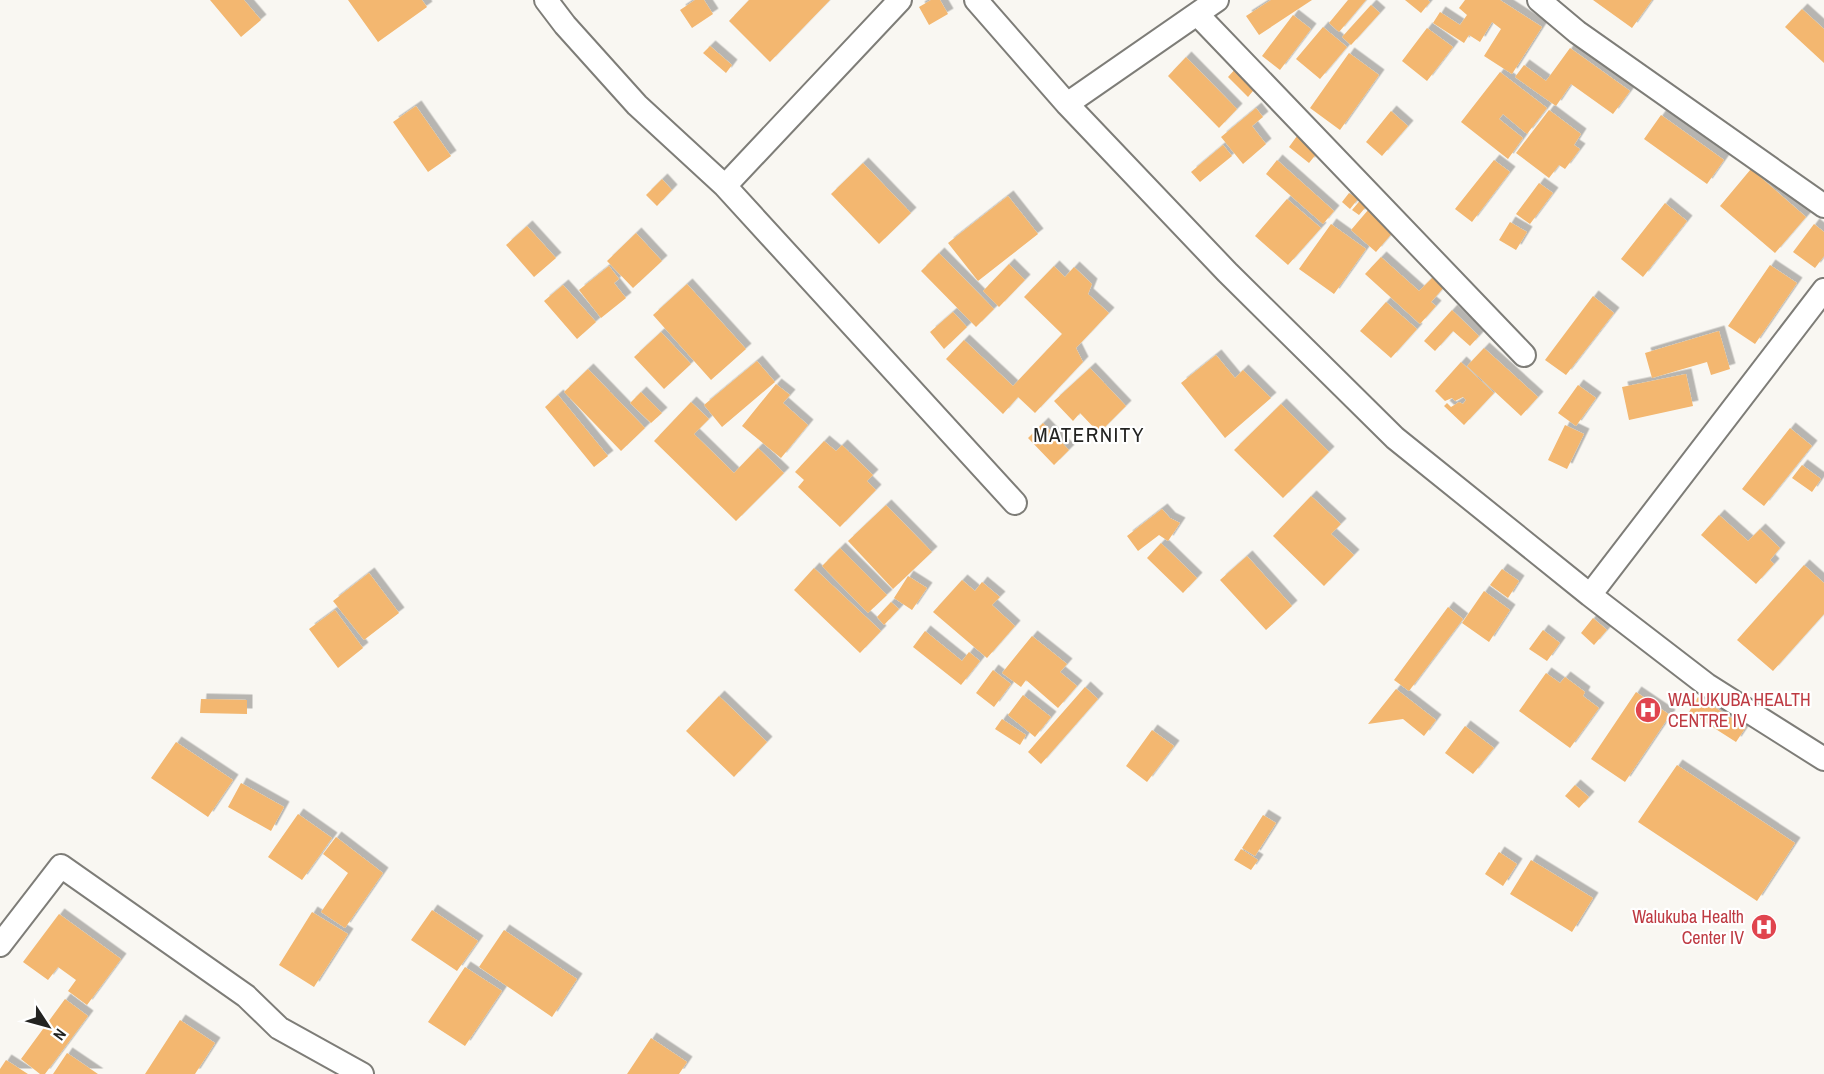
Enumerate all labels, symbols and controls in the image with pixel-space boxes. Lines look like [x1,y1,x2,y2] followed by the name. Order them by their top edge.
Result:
[1033,420,1145,449] district label: MATERNITY
[1668,687,1811,733] place label: WALUKUBA HEALTH CENTRE IV
[1633,695,1663,725] hospital icon: WALUKUBA HEALTH CENTRE IV
[1632,904,1744,950] place label: Walukuba Health Center IV
[1749,912,1779,942] hospital icon: Walukuba Health Center IV
[18,996,78,1056] north arrow
[48,1025,72,1045] text: N

